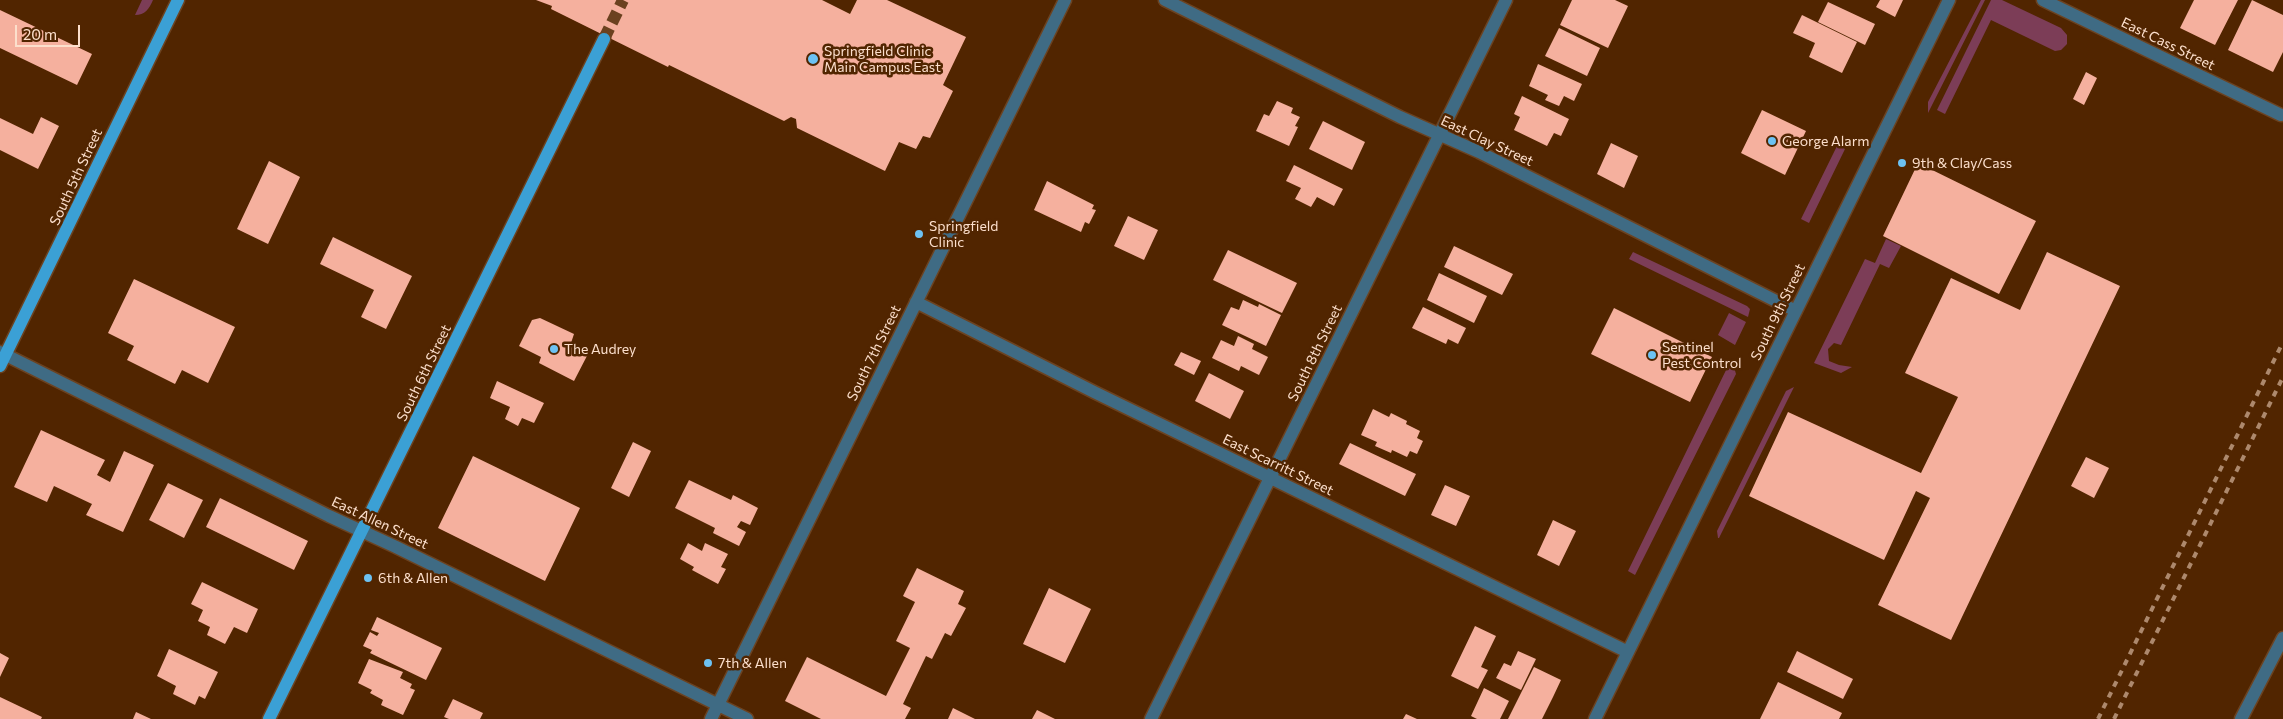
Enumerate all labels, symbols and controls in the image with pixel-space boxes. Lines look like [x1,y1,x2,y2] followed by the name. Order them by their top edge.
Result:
[2118,14,2218,74] street label: East Cass Street
[18,15,82,47] scale bar
[23,25,57,43] text: 20 m
[824,43,941,75] place label: Springfield Clinic Main Campus East
[806,52,820,66] marker: Springfield Clinic Main Campus East
[1438,112,1536,170] street label: East Clay Street
[46,126,106,228] street label: South 5th Street
[1782,133,1869,149] place label: George Alarm
[1766,135,1778,147] marker: George Alarm
[1912,155,2012,171] place label: 9th & Clay/Cass
[1896,157,1908,169] marker: 9th & Clay/Cass
[929,218,998,250] place label: Springfield Clinic
[913,228,925,240] marker: Springfield Clinic
[1747,261,1809,363] street label: South 9th Street
[844,302,904,404] street label: South 7th Street
[1284,302,1346,404] street label: South 8th Street
[393,322,455,424] street label: South 6th Street
[1662,339,1742,372] place label: Sentinel Pest Control
[564,341,636,357] place label: The Audrey
[548,343,560,355] marker: The Audrey
[1646,349,1658,361] marker: Sentinel Pest Control
[1220,431,1336,499] street label: East Scarritt Street
[329,493,431,553] street label: East Allen Street
[378,570,448,586] place label: 6th & Allen
[362,572,374,584] marker: 6th & Allen
[718,655,787,671] place label: 7th & Allen
[702,657,714,669] marker: 7th & Allen

